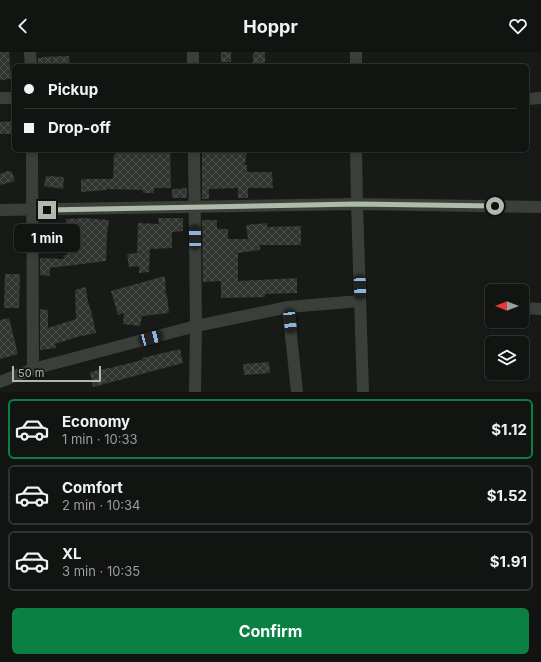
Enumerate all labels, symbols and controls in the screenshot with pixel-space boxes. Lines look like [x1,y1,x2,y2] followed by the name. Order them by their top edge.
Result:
[12,15,34,37] icon: back
[507,15,529,37] icon: heart
[243,16,298,37] text: Hoppr
[48,80,98,99] text: Pickup
[48,118,111,137] text: Drop-off
[486,197,504,215] route start
[38,201,56,219] route end
[14,224,80,252] callout: 1 min
[189,225,201,249] car
[31,230,63,246] text: 1 min
[354,275,366,299] car
[485,284,529,328] north arrow
[485,284,529,380] map controls
[283,308,297,334] car
[138,329,164,347] car
[485,336,529,380] button: layers
[12,364,101,383] scale bar
[18,366,44,380] text: 50 m
[14,411,50,447] icon: car
[62,412,130,431] text: Economy
[491,420,527,439] text: $1.12
[62,431,138,447] text: 1 min · 10:33
[14,477,50,513] icon: car
[62,478,123,497] text: Comfort
[487,486,527,505] text: $1.52
[62,497,141,513] text: 2 min · 10:34
[14,543,50,579] icon: car
[62,544,82,563] text: XL
[490,552,527,571] text: $1.91
[62,563,140,579] text: 3 min · 10:35
[12,608,529,654] button: Confirm

